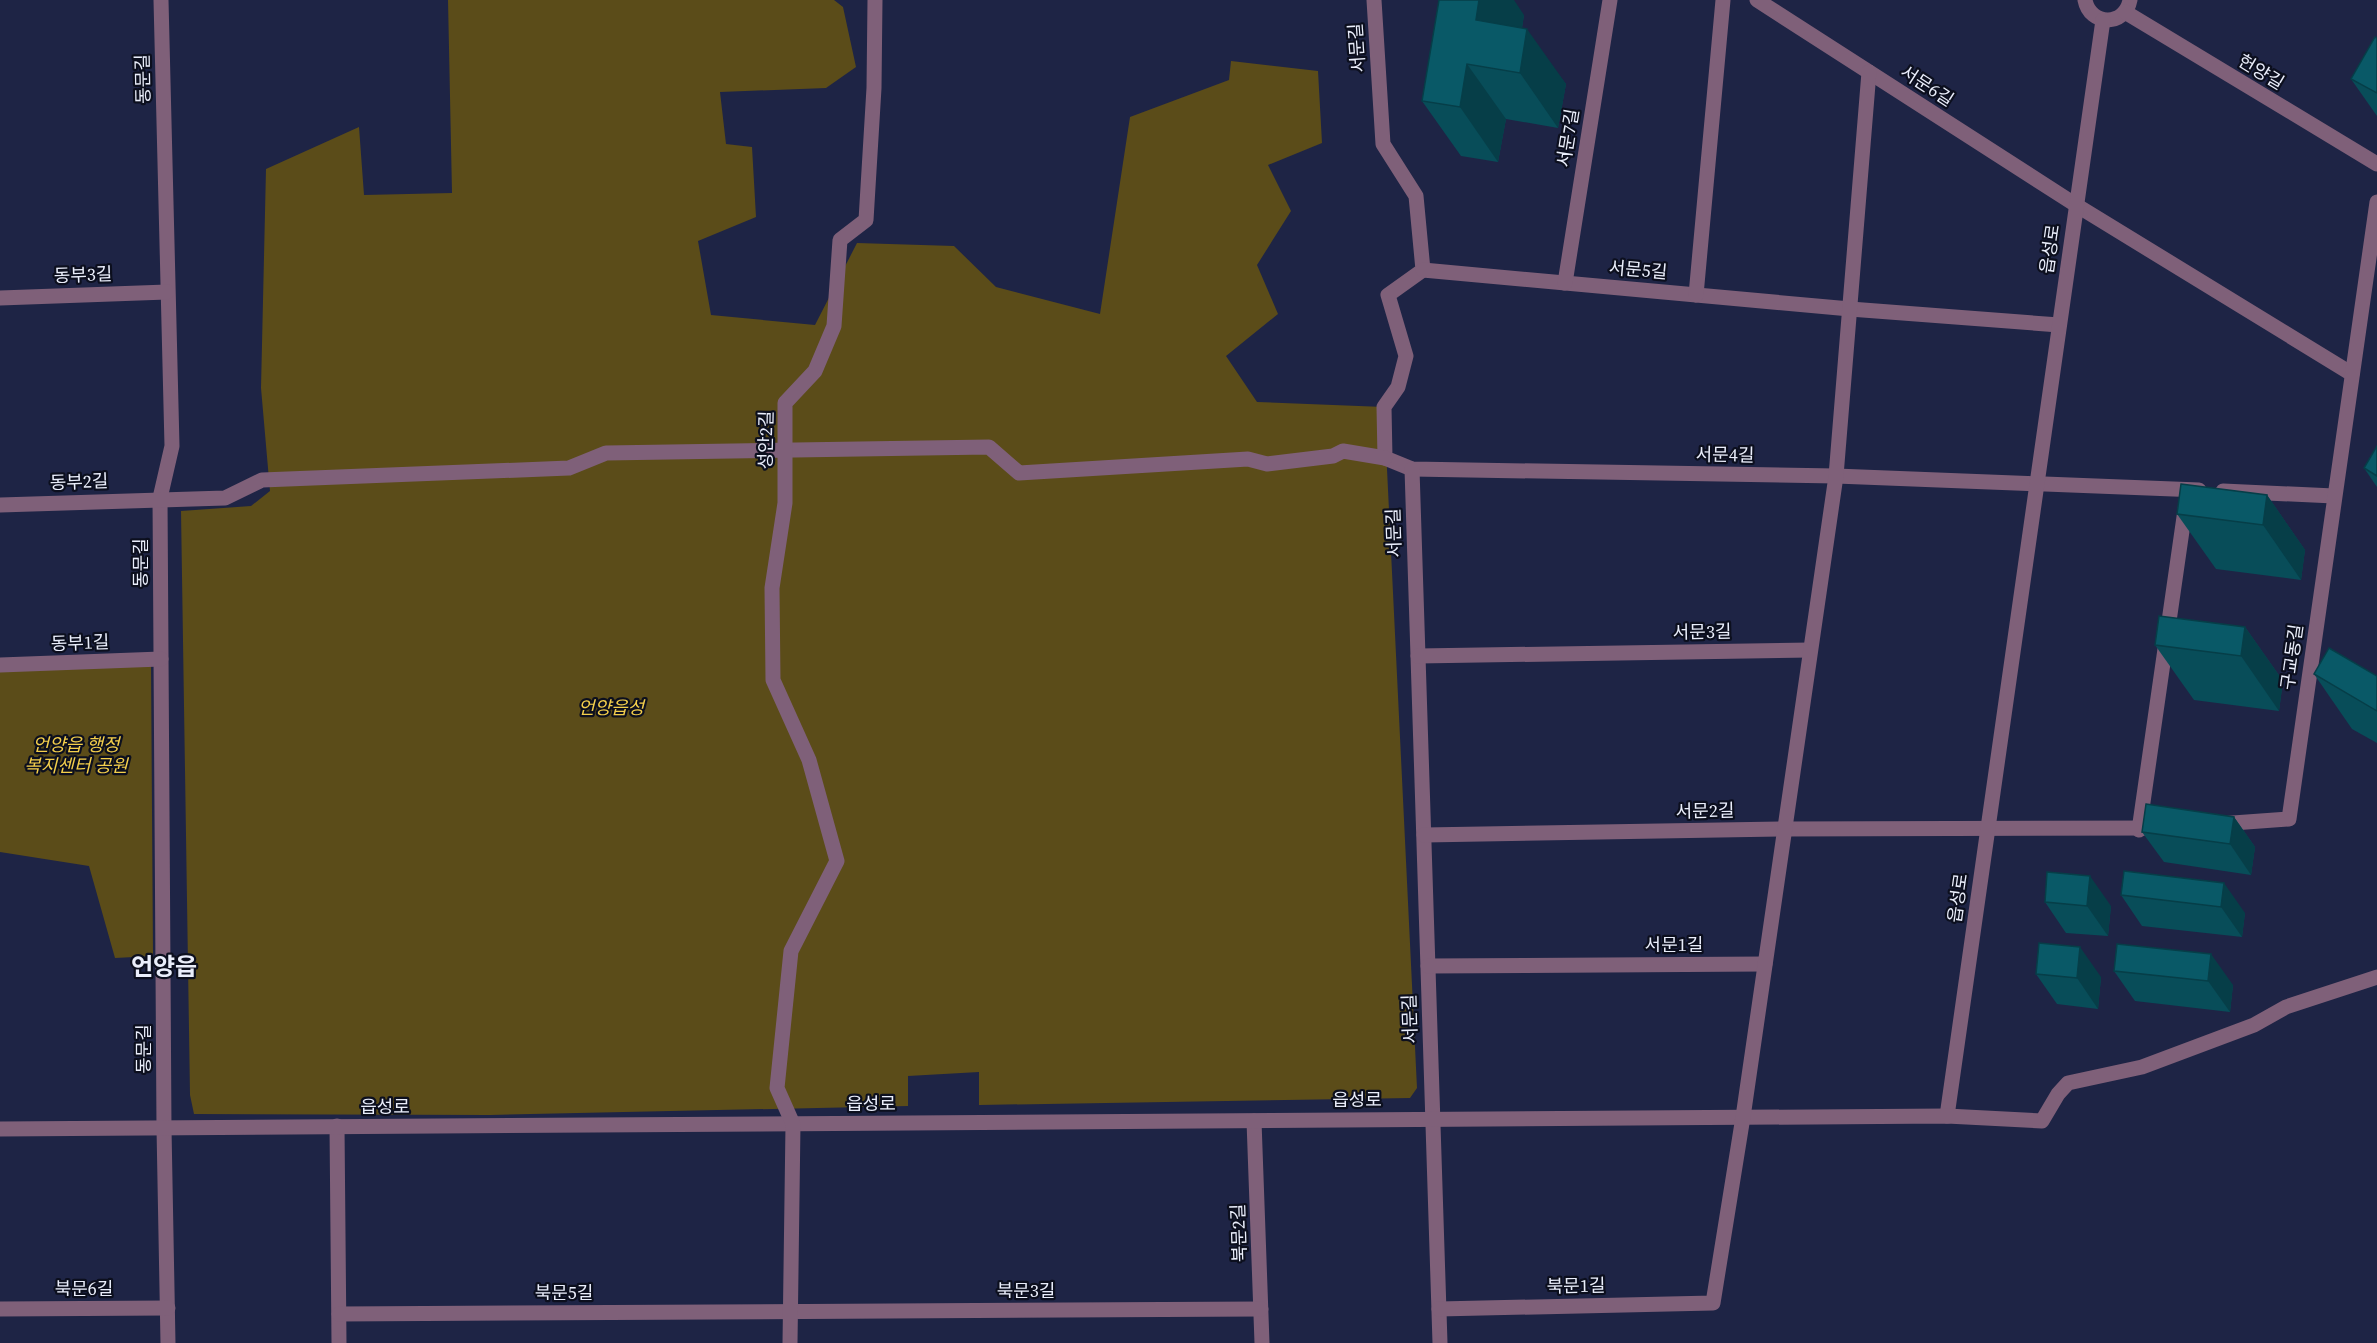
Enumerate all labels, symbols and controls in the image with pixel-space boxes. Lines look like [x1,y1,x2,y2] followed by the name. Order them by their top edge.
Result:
[1342,22,1371,74] street label: 서문길
[2234,48,2289,95] street label: 헌양길
[130,54,155,104] street label: 동문길
[1896,59,1959,112] street label: 서문6길
[1551,107,1584,169] street label: 서문7길
[2034,223,2065,275] street label: 읍성로
[1608,254,1668,285] street label: 서문5길
[53,261,113,288] street label: 동부3길
[752,410,779,470] street label: 성안2길
[1695,441,1755,468] street label: 서문4길
[49,468,109,495] street label: 동부2길
[1380,508,1407,558] street label: 서문길
[128,538,153,588] street label: 동문길
[1672,618,1732,645] street label: 서문3길
[2275,622,2308,691] street label: 구교동길
[50,629,110,656] street label: 동부1길
[578,695,647,720] park label: 언양읍성
[24,732,129,778] park label: 언양읍 행정 복지센터 공원
[1675,797,1735,824] street label: 서문2길
[1942,872,1973,924] street label: 읍성로
[1645,932,1703,957] street label: 서문1길
[131,950,197,983] district label: 언양읍
[1396,994,1423,1044] street label: 서문길
[131,1024,156,1074] street label: 동문길
[1332,1087,1382,1112] street label: 읍성로
[846,1091,896,1116] street label: 읍성로
[360,1094,410,1119] street label: 읍성로
[1225,1203,1252,1263] street label: 북문2길
[1546,1272,1606,1299] street label: 북문1길
[55,1276,113,1301] street label: 북문6길
[997,1278,1055,1303] street label: 북문3길
[535,1280,593,1305] street label: 북문5길

